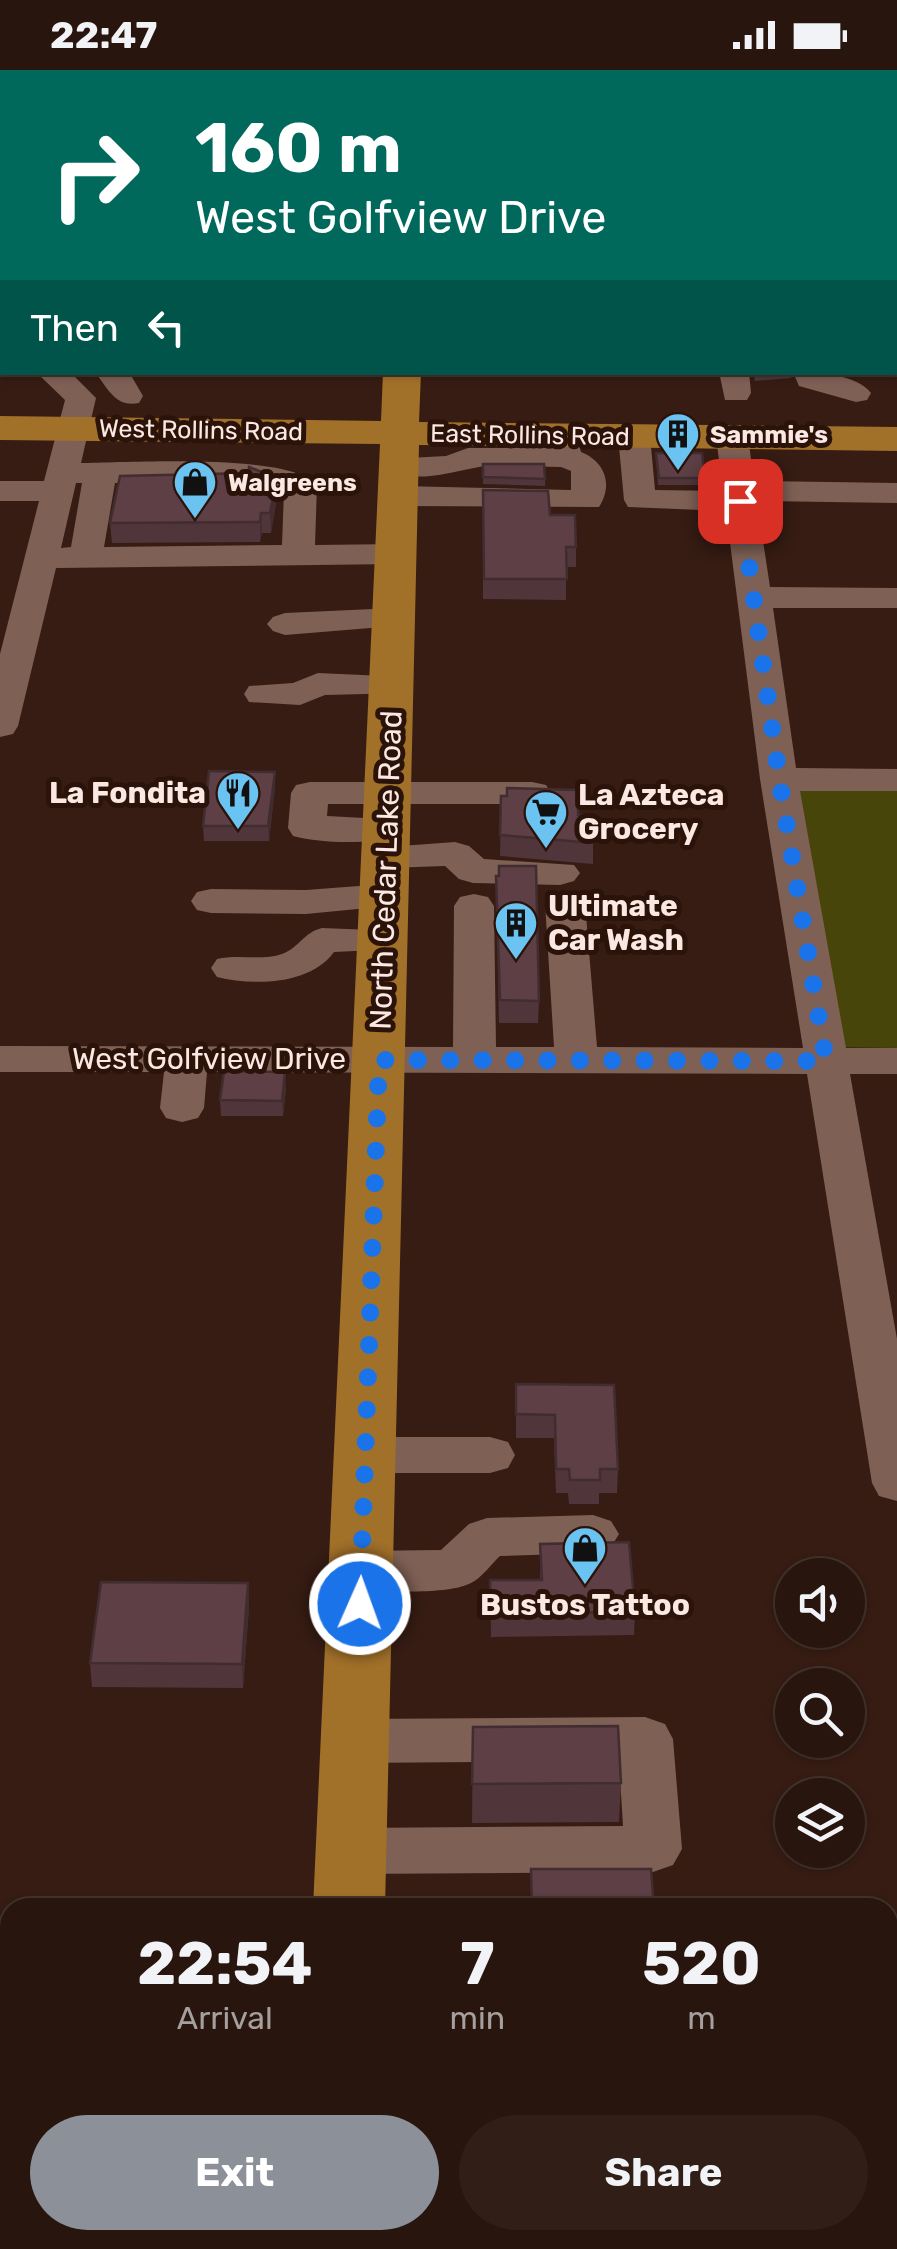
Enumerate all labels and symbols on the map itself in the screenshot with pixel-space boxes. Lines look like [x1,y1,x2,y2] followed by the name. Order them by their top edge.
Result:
[655,411,701,472] building icon: Sammie's
[99,414,303,446] street label: West Rollins Road
[430,419,630,451] street label: East Rollins Road
[710,420,828,449] place label: Sammie's
[172,459,218,520] shop icon: Walgreens
[698,459,783,544] pin
[228,468,357,497] place label: Walgreens
[362,710,410,1030] street label: North Cedar Lake Road
[215,770,261,831] restaurant icon: La Fondita
[49,775,206,811] place label: La Fondita
[578,777,725,847] place label: La Azteca Grocery
[523,789,569,850] supermarket icon: La Azteca Grocery
[548,888,684,958] place label: Ultimate Car Wash
[493,900,539,961] building icon: Ultimate Car Wash
[72,1041,346,1077] street label: West Golfview Drive
[562,1525,608,1586] shop icon: Bustos Tattoo
[308,1552,412,1656] position arrow
[480,1587,690,1623] place label: Bustos Tattoo

